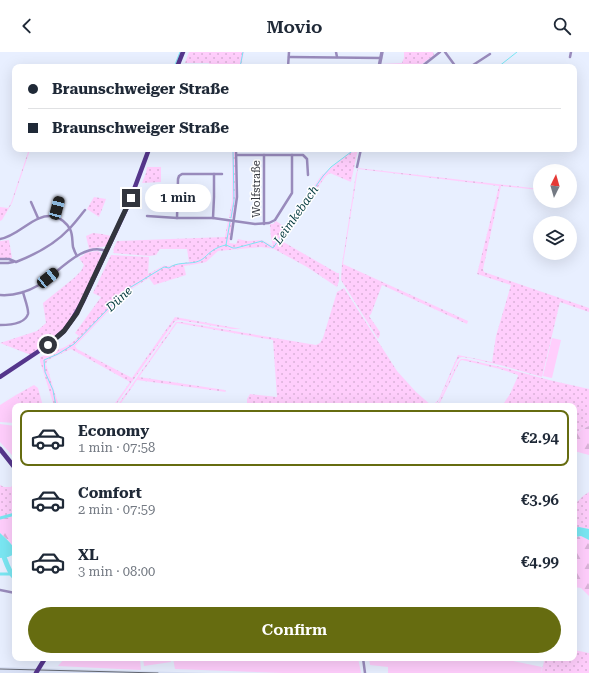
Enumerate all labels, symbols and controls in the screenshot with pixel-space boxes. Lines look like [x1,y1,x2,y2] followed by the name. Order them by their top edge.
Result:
[16,15,38,37] icon: back
[551,15,573,37] icon: search
[266,16,323,37] text: Movio
[52,80,229,98] text: Braunschweiger Straße
[52,119,229,137] text: Braunschweiger Straße
[250,160,263,218] street label: Wolfstraße
[533,164,577,208] north arrow
[533,164,577,260] map controls
[270,183,321,248] water label: Leimkebach
[145,184,211,212] callout: 1 min
[122,189,140,207] route end
[160,190,196,205] text: 1 min
[48,195,66,221] car
[533,216,577,260] button: layers
[35,266,61,290] car
[102,284,135,315] water label: Düne
[39,336,57,354] route start
[30,420,66,456] icon: car
[78,422,149,440] text: Economy
[521,429,559,447] text: €2.94
[78,440,155,455] text: 1 min · 07:58
[30,482,66,518] icon: car
[78,484,142,502] text: Comfort
[521,491,559,509] text: €3.96
[78,502,155,517] text: 2 min · 07:59
[30,544,66,580] icon: car
[78,546,99,564] text: XL
[521,553,559,571] text: €4.99
[78,564,155,579] text: 3 min · 08:00
[28,607,561,653] button: Confirm

